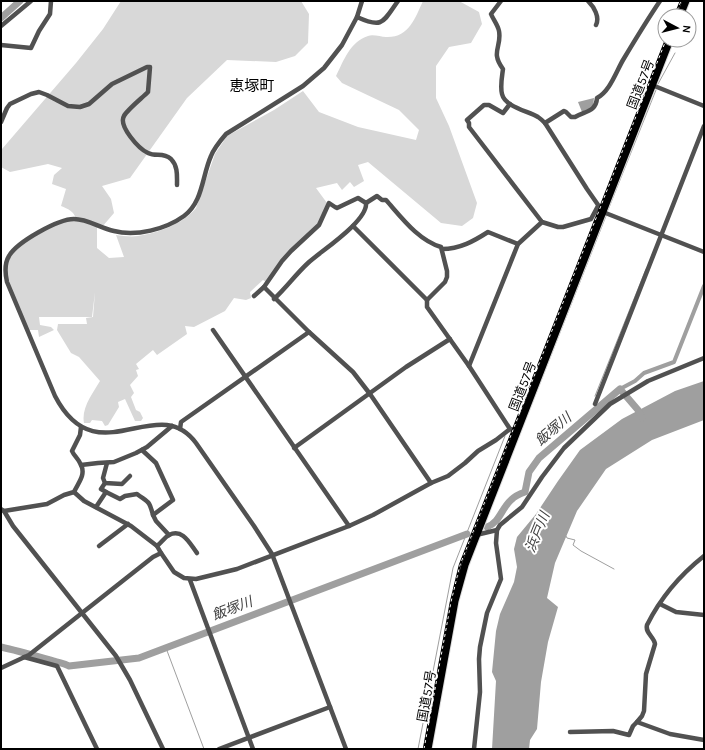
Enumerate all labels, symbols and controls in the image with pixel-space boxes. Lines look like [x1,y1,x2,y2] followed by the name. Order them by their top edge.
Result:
[657,8,697,48] north arrow
[679,24,693,34] text: N
[624,57,657,111] street label: 国道57号
[229,77,275,95] district label: 恵塚町
[506,359,539,413] street label: 国道57号
[532,408,576,449] water label: 飯塚川
[522,508,554,555] water label: 浜戸川
[210,592,257,624] water label: 飯塚川
[415,669,438,723] street label: 国道57号

